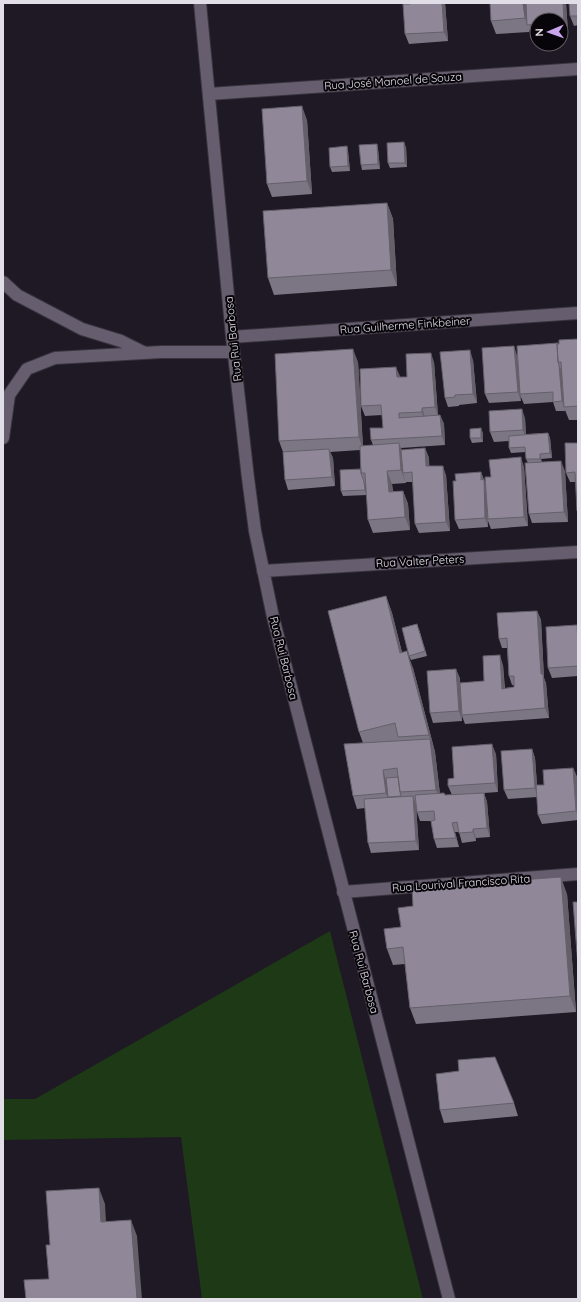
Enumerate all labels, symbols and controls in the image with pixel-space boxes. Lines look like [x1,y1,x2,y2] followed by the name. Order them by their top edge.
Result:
[529,12,569,52] north arrow
[532,28,546,37] text: N
[324,69,462,93] street label: Rua José Manoel de Souza
[222,296,244,382] street label: Rua Rui Barbosa
[339,313,471,337] street label: Rua Guilherme Finkbeiner
[375,552,465,570] street label: Rua Valter Peters
[267,615,301,701] street label: Rua Rui Barbosa
[391,871,531,895] street label: Rua Lourival Francisco Rita
[346,929,382,1015] street label: Rua Rui Barbosa

